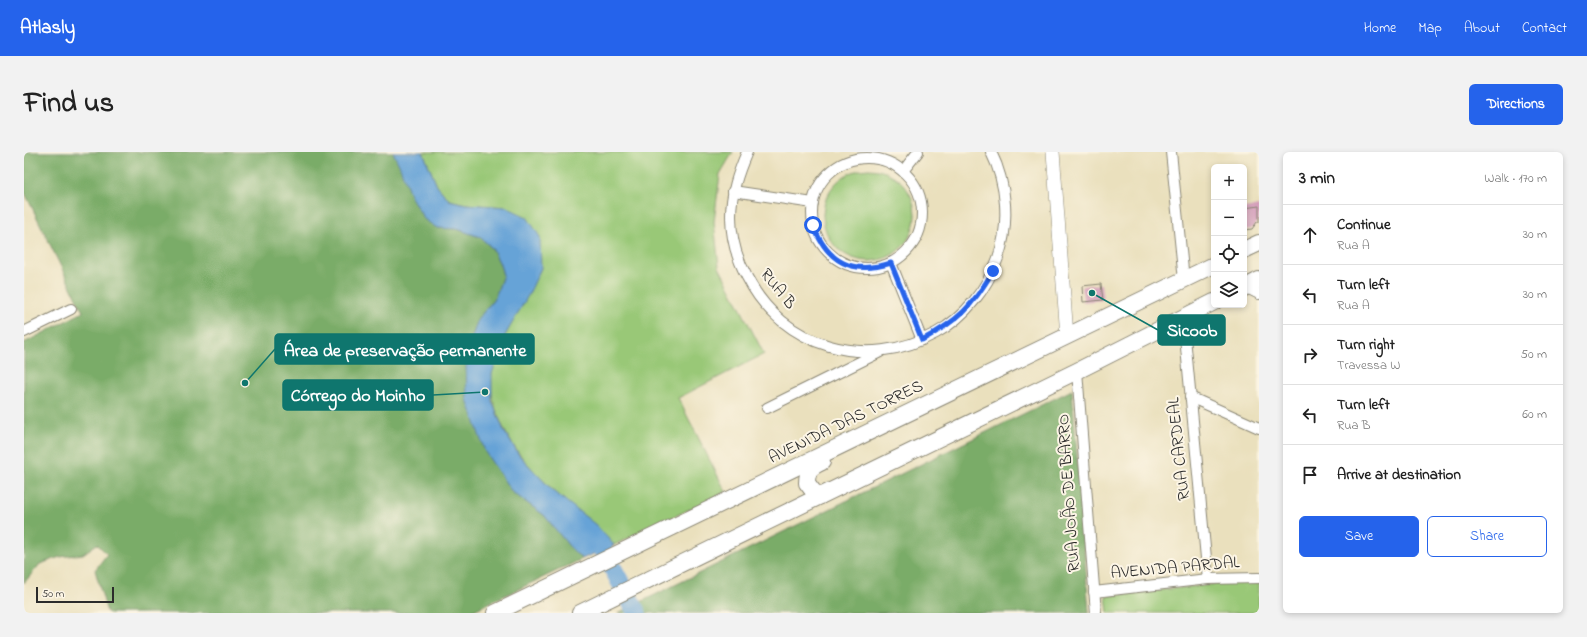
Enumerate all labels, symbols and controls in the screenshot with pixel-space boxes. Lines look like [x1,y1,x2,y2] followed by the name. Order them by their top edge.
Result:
[20,15,75,42] text: Atlasly
[1364,18,1396,39] text: Home
[1418,18,1442,39] text: Map
[1464,18,1500,39] text: About
[1522,18,1567,39] text: Contact
[24,84,114,125] text: Find us
[1469,84,1563,125] button: Directions
[1211,164,1247,308] map controls
[1211,164,1247,200] button: +
[1299,166,1335,191] text: 3 min
[1484,169,1547,188] text: Walk · 170 m
[1211,200,1247,236] button: −
[1337,214,1391,236] text: Continue
[804,216,822,234] route start
[1299,224,1321,246] icon: ahead
[1523,225,1547,244] text: 30 m
[1211,236,1247,272] button: locate
[1337,236,1370,255] text: Rua A
[984,262,1002,280] route end
[754,263,802,315] street label: RUA B
[1211,272,1247,308] button: layers
[1337,274,1390,296] text: Turn left
[1299,284,1321,306] icon: left
[1523,285,1547,304] text: 30 m
[1337,296,1370,315] text: Rua A
[1158,315,1225,345] callout: Sicoob
[1167,319,1218,345] text: Sicoob
[275,334,534,364] callout: Área de preservação permanente
[1337,334,1395,356] text: Turn right
[284,339,527,365] text: Área de preservação permanente
[1299,344,1321,366] icon: right
[1521,345,1547,364] text: 50 m
[1337,356,1400,375] text: Travessa W
[764,374,928,470] street label: AVENIDA DAS TORRES
[283,380,433,410] callout: Córrego do Moinho
[291,384,425,411] text: Córrego do Moinho
[1337,394,1390,416] text: Turn left
[1161,395,1197,502] street label: RUA CARDEAL
[1299,404,1321,426] icon: left
[1522,405,1547,424] text: 60 m
[1051,413,1087,573] street label: RUA JOÃO DE BARRO
[1337,416,1371,435] text: Rua B
[1299,464,1321,486] icon: arrive
[1337,464,1461,486] text: Arrive at destination
[1299,516,1419,557] button: Save
[1427,516,1547,557] button: Share
[1109,550,1241,586] street label: AVENIDA PARDAL
[36,585,114,604] scale bar
[42,586,64,602] text: 50 m

